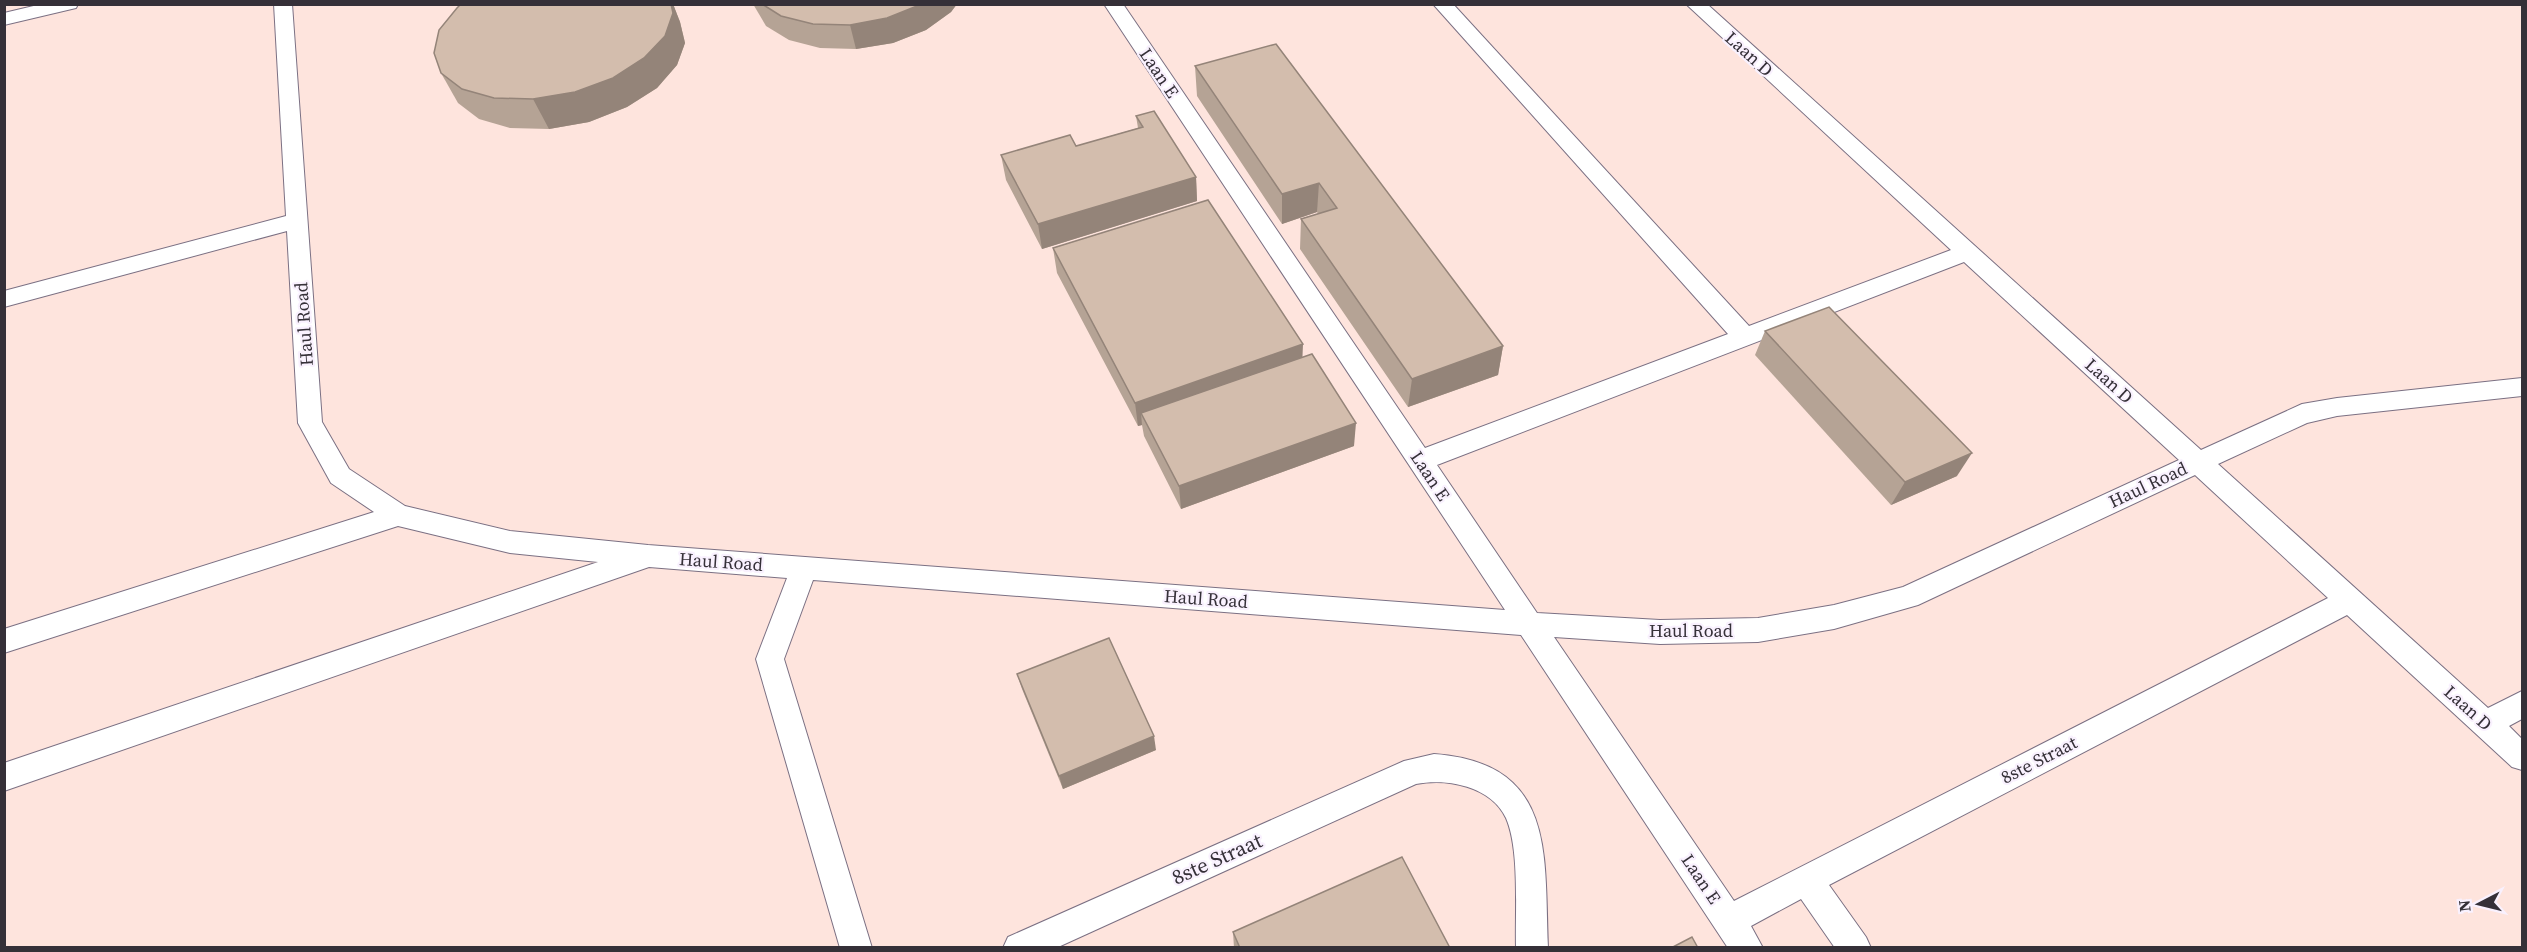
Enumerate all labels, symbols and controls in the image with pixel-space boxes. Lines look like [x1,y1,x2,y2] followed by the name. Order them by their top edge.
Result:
[1720,25,1779,82] street label: Laan D
[1134,43,1185,103] street label: Laan E
[288,281,319,367] street label: Haul Road
[2080,352,2139,409] street label: Laan D
[1405,446,1456,506] street label: Laan E
[2105,456,2191,514] street label: Haul Road
[678,546,764,577] street label: Haul Road
[1163,583,1249,614] street label: Haul Road
[1649,618,1733,643] street label: Haul Road
[2439,679,2498,736] street label: Laan D
[1996,730,2081,789] street label: 8ste Straat
[1167,826,1267,891] street label: 8ste Straat
[1676,849,1727,909] street label: Laan E
[2449,874,2509,934] north arrow
[2452,898,2476,913] text: N

